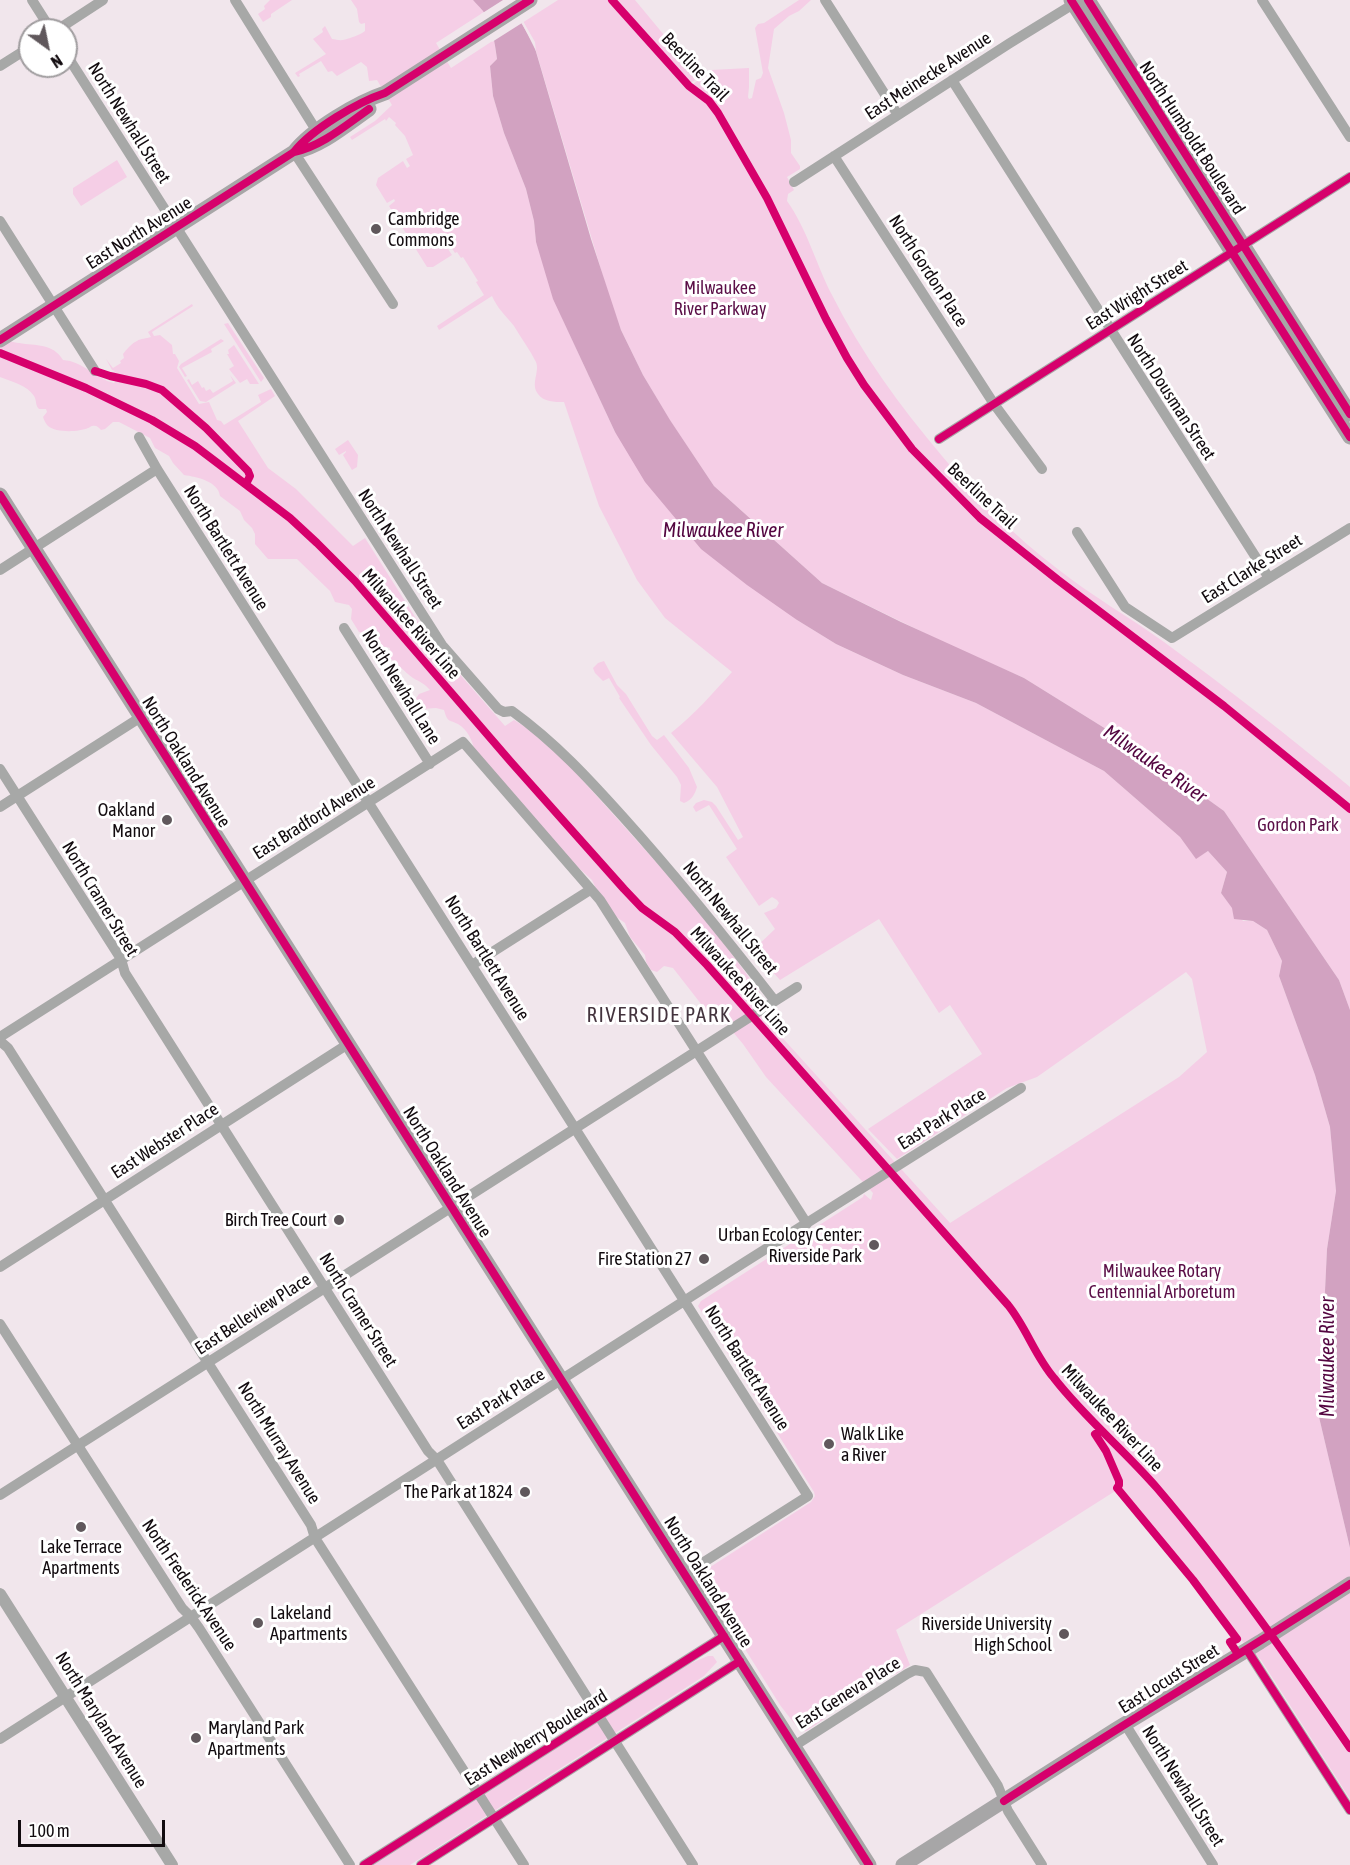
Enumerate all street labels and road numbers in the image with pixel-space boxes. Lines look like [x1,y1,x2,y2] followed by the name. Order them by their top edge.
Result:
[861,27,995,125] street label: East Meinecke Avenue
[657,28,733,106] street label: Beerline Trail
[1134,57,1250,219] street label: North Humboldt Boulevard
[83,59,175,187] street label: North Newhall Street
[82,192,196,274] street label: East North Avenue
[884,211,972,331] street label: North Gordon Place
[1082,255,1192,335] street label: East Wright Street
[1122,330,1220,464] street label: North Dousman Street
[943,458,1021,534] street label: Beerline Trail
[179,482,273,614] street label: North Bartlett Avenue
[353,485,447,613] street label: North Newhall Street
[1198,530,1306,608] street label: East Clarke Street
[357,564,465,684] street label: Milwaukee River Line
[357,626,445,748] street label: North Newhall Lane
[137,693,235,831] street label: North Oakland Avenue
[249,772,379,864] street label: East Bradford Avenue
[57,838,143,960] street label: North Cramer Street
[678,857,782,979] street label: North Newhall Street
[440,892,534,1024] street label: North Bartlett Avenue
[685,922,795,1040] street label: Milwaukee River Line
[894,1084,990,1154] street label: East Park Place
[107,1098,223,1184] street label: East Webster Place
[398,1103,496,1241] street label: North Oakland Avenue
[314,1249,402,1371] street label: North Cramer Street
[191,1269,315,1359] street label: East Belleview Place
[700,1302,794,1434] street label: North Bartlett Avenue
[1057,1360,1167,1476] street label: Milwaukee River Line
[453,1364,549,1434] street label: East Park Place
[233,1378,325,1508] street label: North Murray Avenue
[659,1513,757,1651] street label: North Oakland Avenue
[137,1515,241,1655] street label: North Frederick Avenue
[1115,1640,1223,1718] street label: East Locust Street
[50,1648,152,1792] street label: North Maryland Avenue
[792,1652,904,1734] street label: East Geneva Place
[461,1685,611,1791] street label: East Newberry Boulevard
[1137,1722,1229,1850] street label: North Newhall Street

